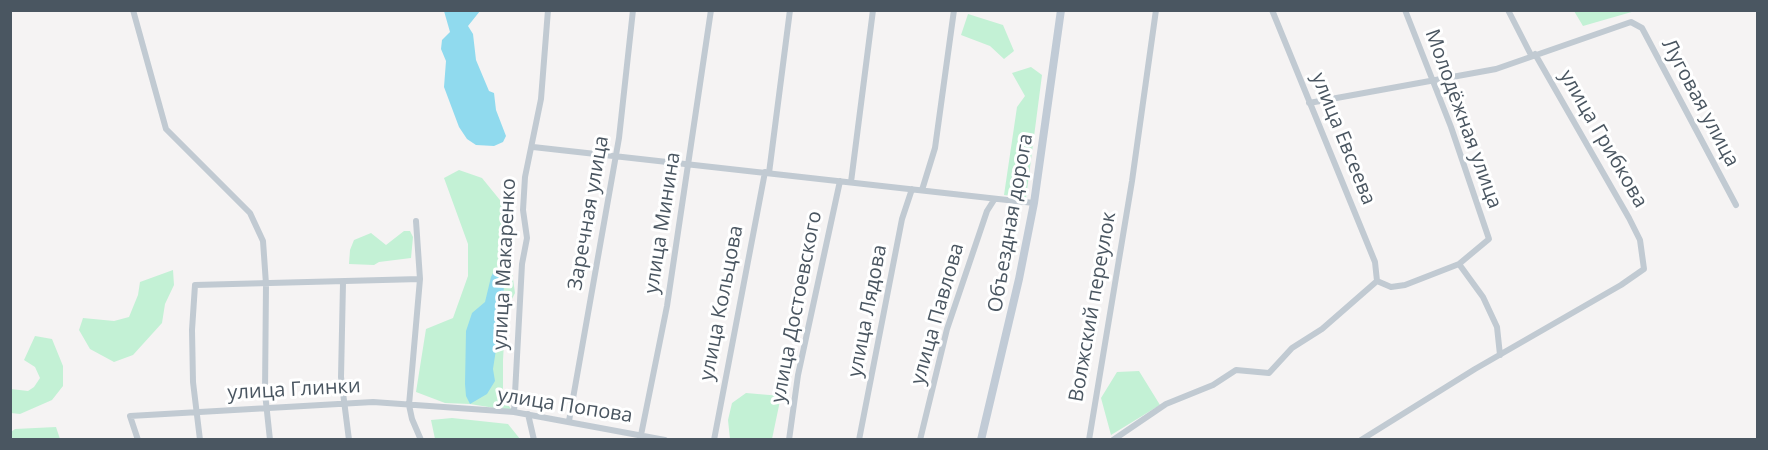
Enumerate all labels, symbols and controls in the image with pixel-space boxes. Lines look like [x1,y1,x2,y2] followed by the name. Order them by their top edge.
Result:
[1419,26,1507,212] street label: Молодёжная улица
[1656,35,1744,171] street label: Луговая улица
[1554,66,1652,212] street label: улица Грибкова
[1306,69,1380,209] street label: улица Евсеева
[983,132,1039,314] street label: Объездная дорога
[564,134,614,292] street label: Заречная улица
[640,151,686,295] street label: улица Минина
[489,177,521,351] street label: улица Макаренко
[767,209,827,405] street label: улица Достоевского
[1064,210,1122,404] street label: Волжский переулок
[695,223,749,383] street label: улица Кольцова
[906,240,970,388] street label: улица Павлова
[843,243,893,379] street label: улица Лядова
[227,375,361,405] street label: улица Глинки
[496,383,634,429] street label: улица Попова

